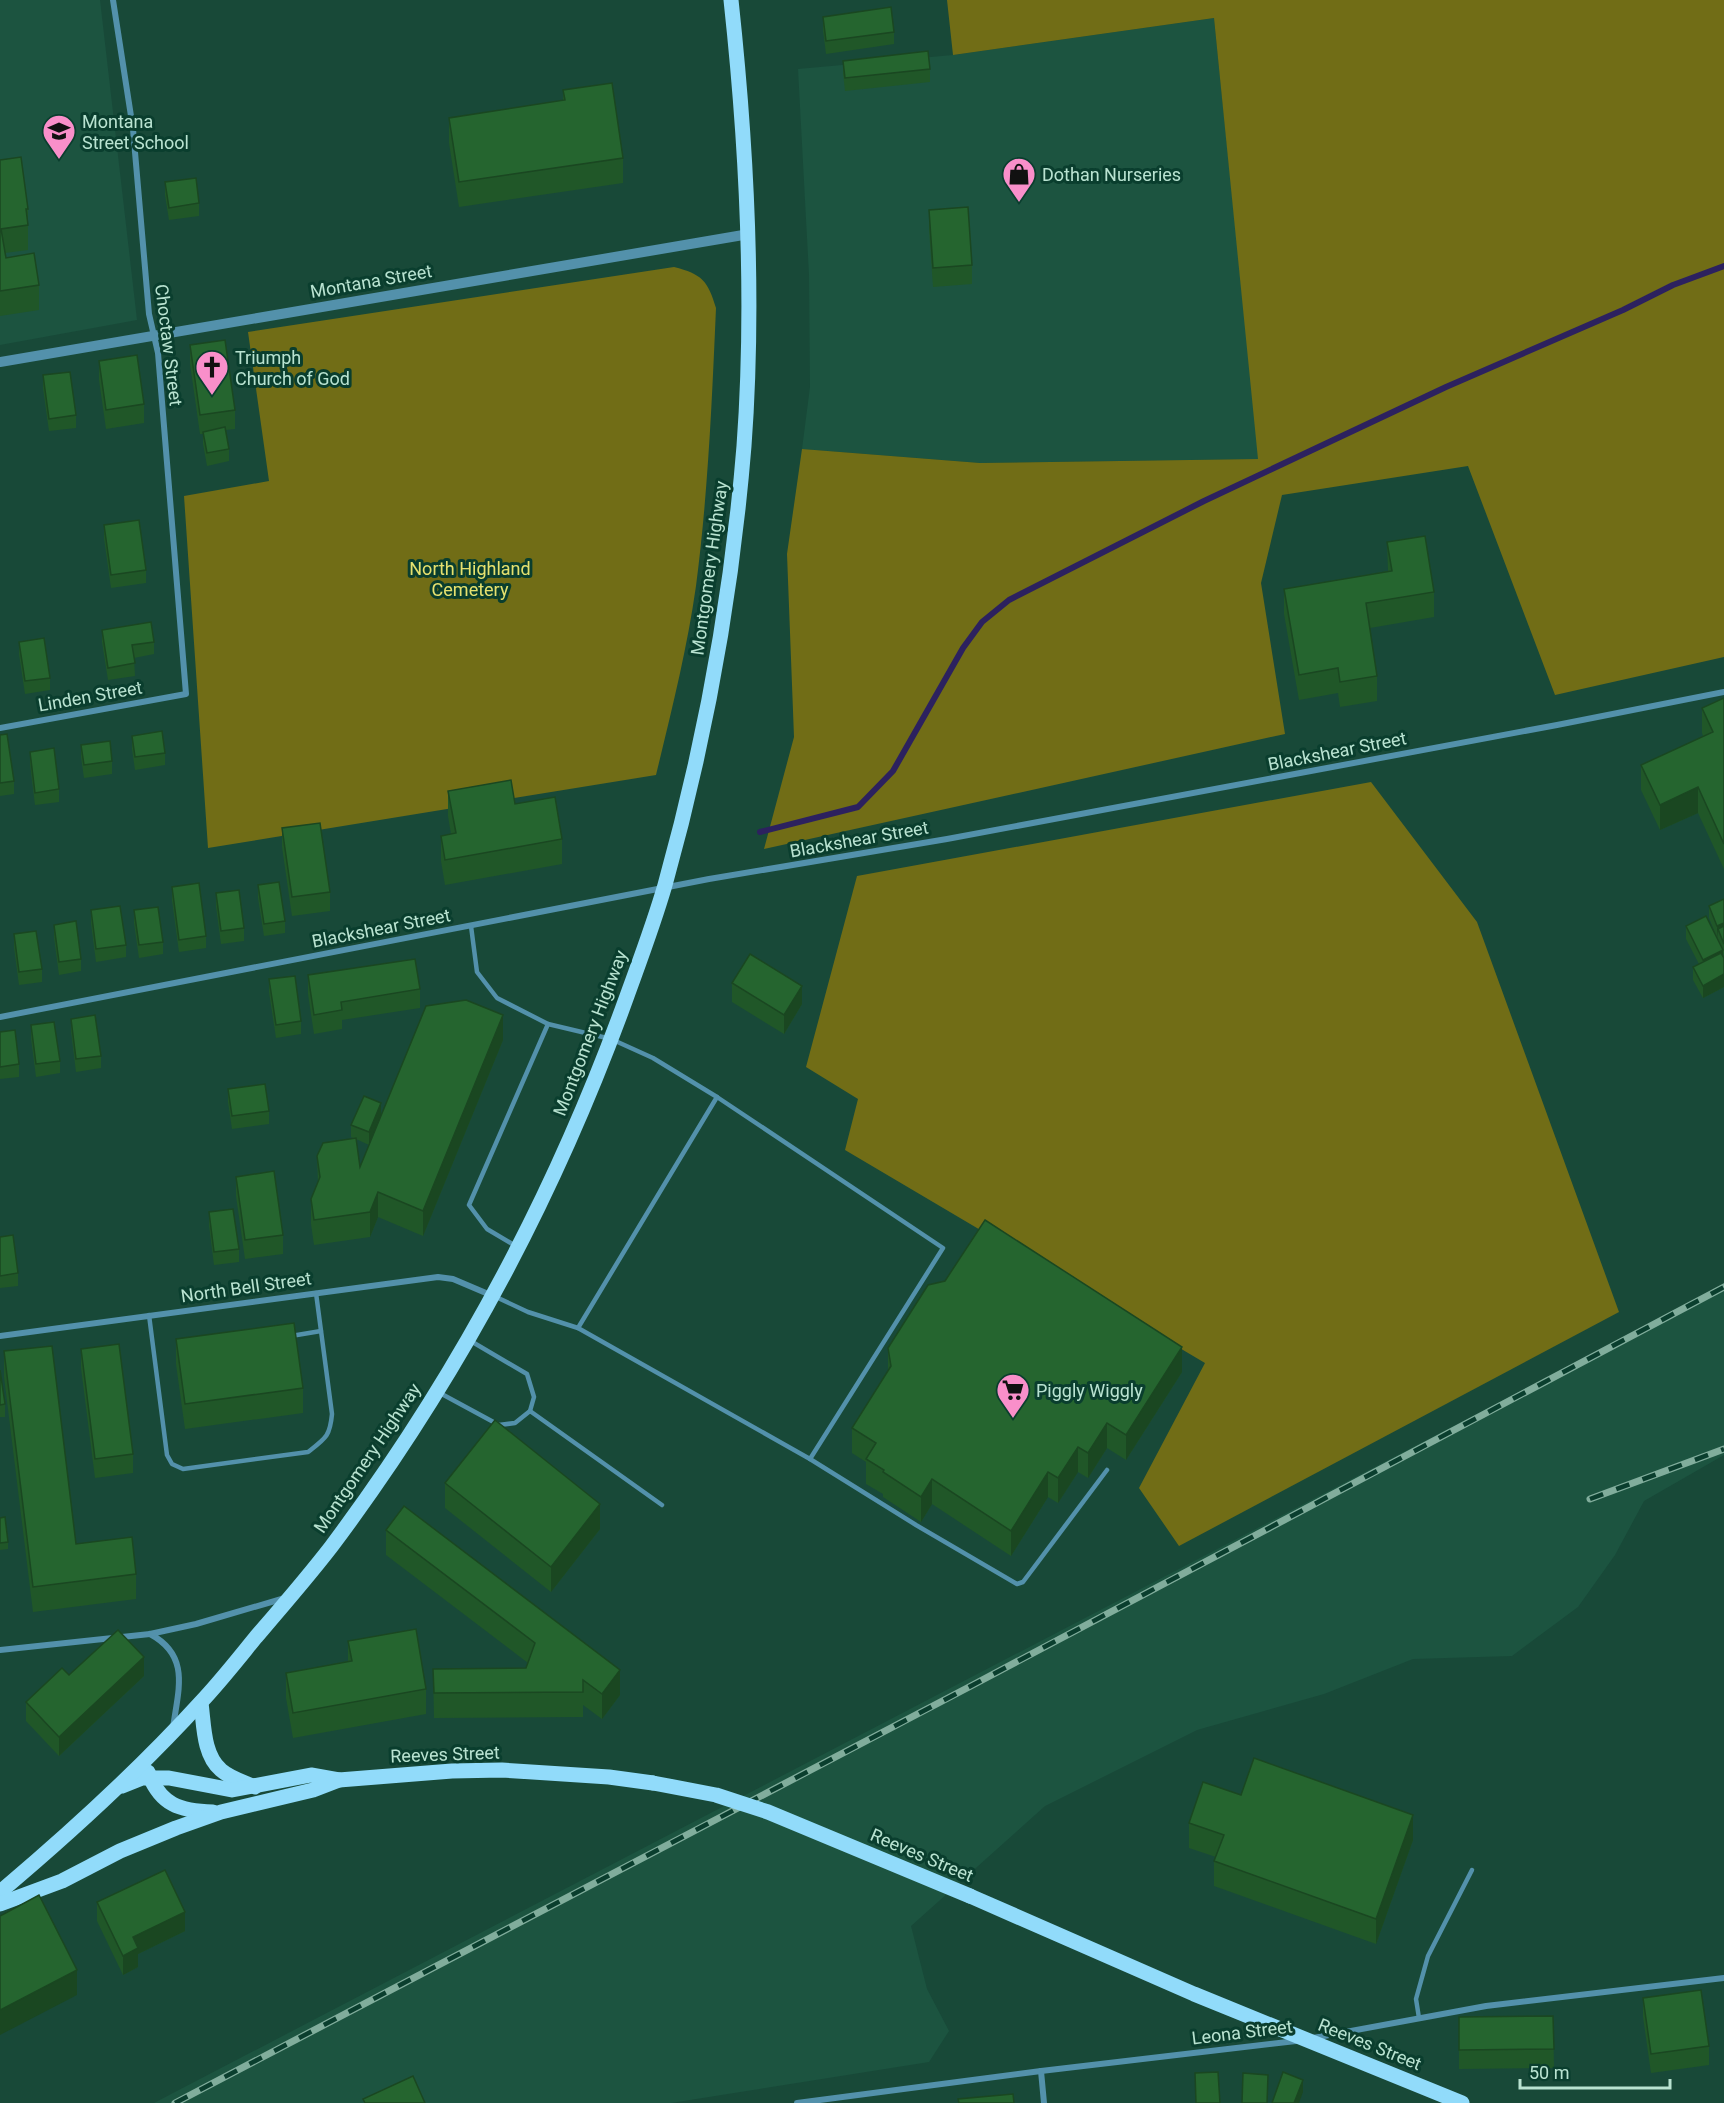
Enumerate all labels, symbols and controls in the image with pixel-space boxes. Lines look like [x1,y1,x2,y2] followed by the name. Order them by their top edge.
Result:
[82,111,189,153] place label: Montana Street School
[41,113,77,160] school or university icon: Montana Street School
[1001,156,1037,203] shop icon: Dothan Nurseries
[1042,164,1181,185] place label: Dothan Nurseries
[308,260,434,302] street label: Montana Street
[151,283,187,407] street label: Choctaw Street
[235,347,350,389] place label: Triumph Church of God
[194,349,230,396] church icon: Triumph Church of God
[686,479,732,656] street label: Montgomery Highway
[409,558,531,600] park label: North Highland Cemetery
[36,676,144,716] street label: Linden Street
[1266,727,1408,775] street label: Blackshear Street
[788,816,930,862] street label: Blackshear Street
[310,904,452,952] street label: Blackshear Street
[549,947,631,1119] street label: Montgomery Highway
[179,1267,313,1307] street label: North Bell Street
[995,1372,1031,1419] supermarket icon: Piggly Wiggly
[309,1379,425,1537] street label: Montgomery Highway
[1036,1380,1143,1401] place label: Piggly Wiggly
[390,1742,500,1766] street label: Reeves Street
[868,1824,977,1886] street label: Reeves Street
[1315,2014,1425,2074] street label: Reeves Street
[1190,2015,1294,2049] street label: Leona Street
[1520,2052,1670,2090] scale bar
[1529,2062,1569,2083] text: 50 m

